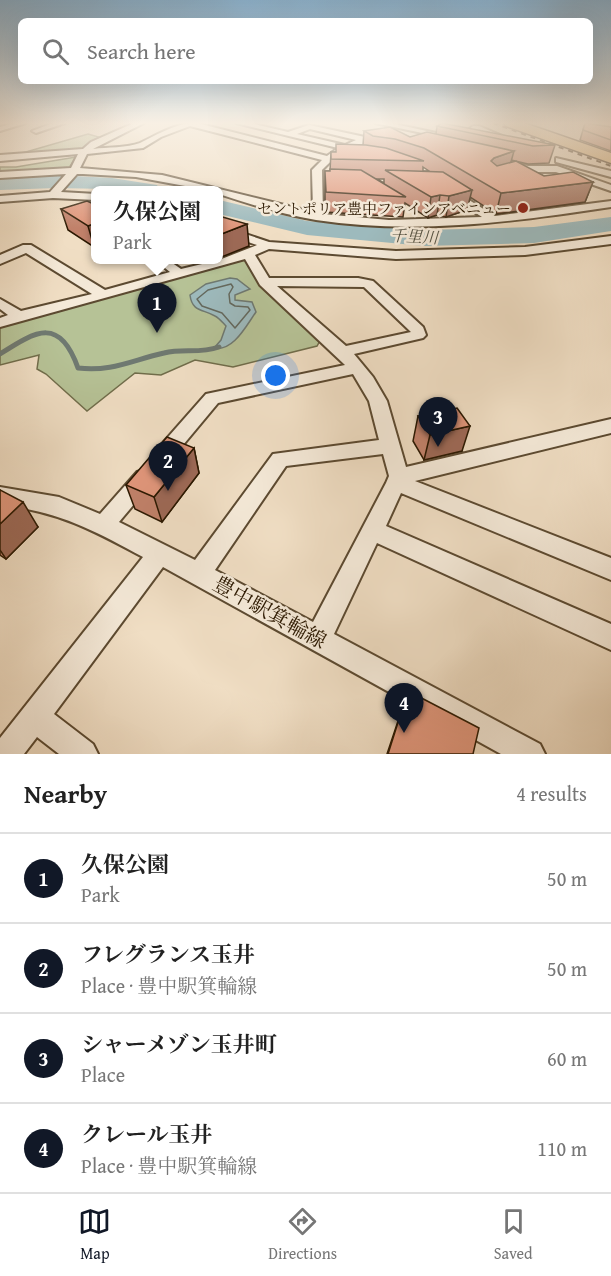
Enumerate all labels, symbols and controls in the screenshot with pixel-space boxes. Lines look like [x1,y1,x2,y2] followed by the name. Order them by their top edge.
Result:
[18,18,593,84] search box
[39,35,72,68] icon: search
[87,35,196,67] text: Search here
[91,186,223,264] popup
[113,195,201,227] text: 久保公園
[257,198,511,219] place label: セントポリア豊中ファインアベニュー
[516,201,530,215] marker: セントポリア豊中ファインアベニュー
[389,223,441,249] water label: 千里川
[113,227,152,256] text: Park
[138,284,176,333] pin: 1
[261,361,290,390] your location
[418,398,458,447] pin: 3
[148,442,188,491] pin: 2
[207,568,333,656] street label: 豊中駅箕輪線
[384,684,424,733] pin: 4
[24,774,107,813] text: Nearby
[516,779,587,808] text: 4 results
[81,848,169,880] text: 久保公園
[38,864,49,893] text: 1
[547,864,587,893] text: 50 m
[81,880,120,909] text: Park
[81,938,255,970] text: フレグランス玉井
[38,954,49,983] text: 2
[547,954,587,983] text: 50 m
[81,971,257,1000] text: Place · 豊中駅箕輪線
[81,1028,277,1060] text: シャーメゾン玉井町
[38,1044,49,1073] text: 3
[547,1044,587,1073] text: 60 m
[81,1060,125,1089] text: Place
[81,1118,213,1150] text: クレール玉井
[38,1134,49,1163] text: 4
[537,1134,587,1163] text: 110 m
[81,1151,257,1180] text: Place · 豊中駅箕輪線
[78,1205,111,1265] tab: Map
[268,1205,337,1265] tab: Directions
[494,1205,533,1265] tab: Saved

